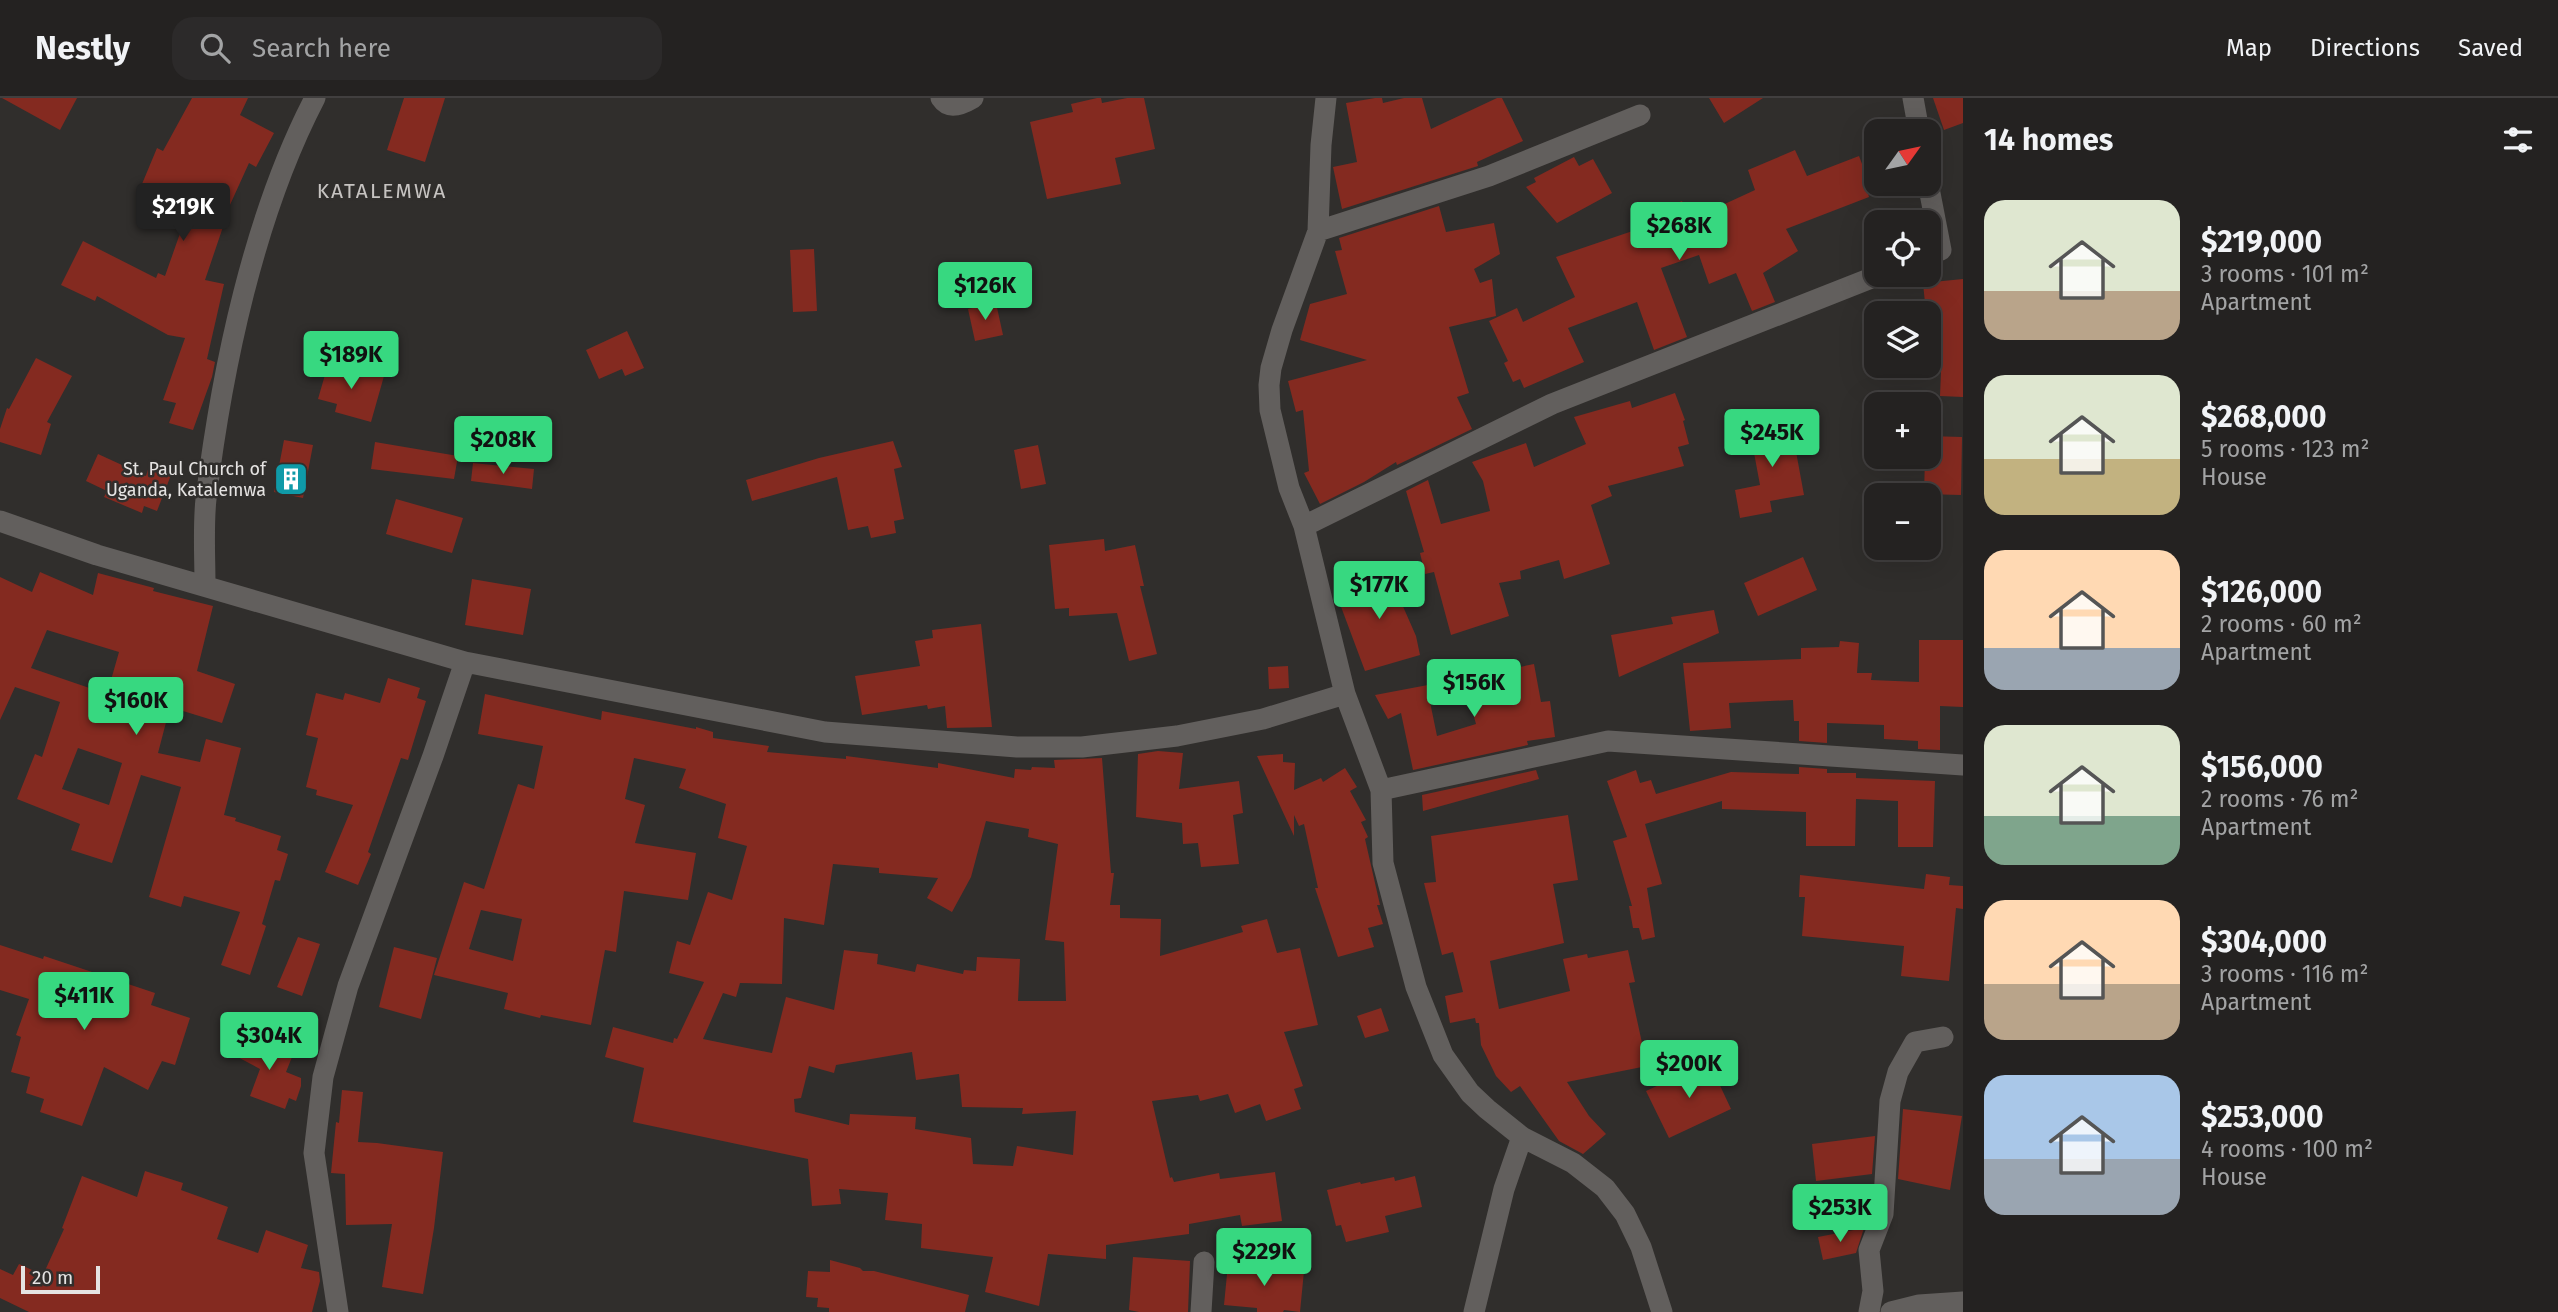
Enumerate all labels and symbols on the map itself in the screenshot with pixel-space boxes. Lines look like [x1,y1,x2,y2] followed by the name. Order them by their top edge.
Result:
[1864,119,1941,196] north arrow
[317,178,447,204] district label: KATALEMWA
[134,184,232,243] pin: $219K
[1630,202,1728,262] pin: $268K
[936,262,1034,322] pin: $126K
[302,331,400,391] pin: $189K
[1723,410,1821,469] pin: $245K
[454,416,552,476] pin: $208K
[106,458,268,501] place label: St. Paul Church of Uganda, Katalemwa
[272,460,310,498] building icon: St. Paul Church of Uganda, Katalemwa
[1330,561,1428,621] pin: $177K
[1425,660,1523,719] pin: $156K
[87,678,185,737] pin: $160K
[35,972,133,1032] pin: $411K
[220,1012,318,1072] pin: $304K
[1640,1040,1738,1100] pin: $200K
[1791,1184,1889,1244] pin: $253K
[1215,1228,1313,1288] pin: $229K
[21,1263,100,1295] scale bar

